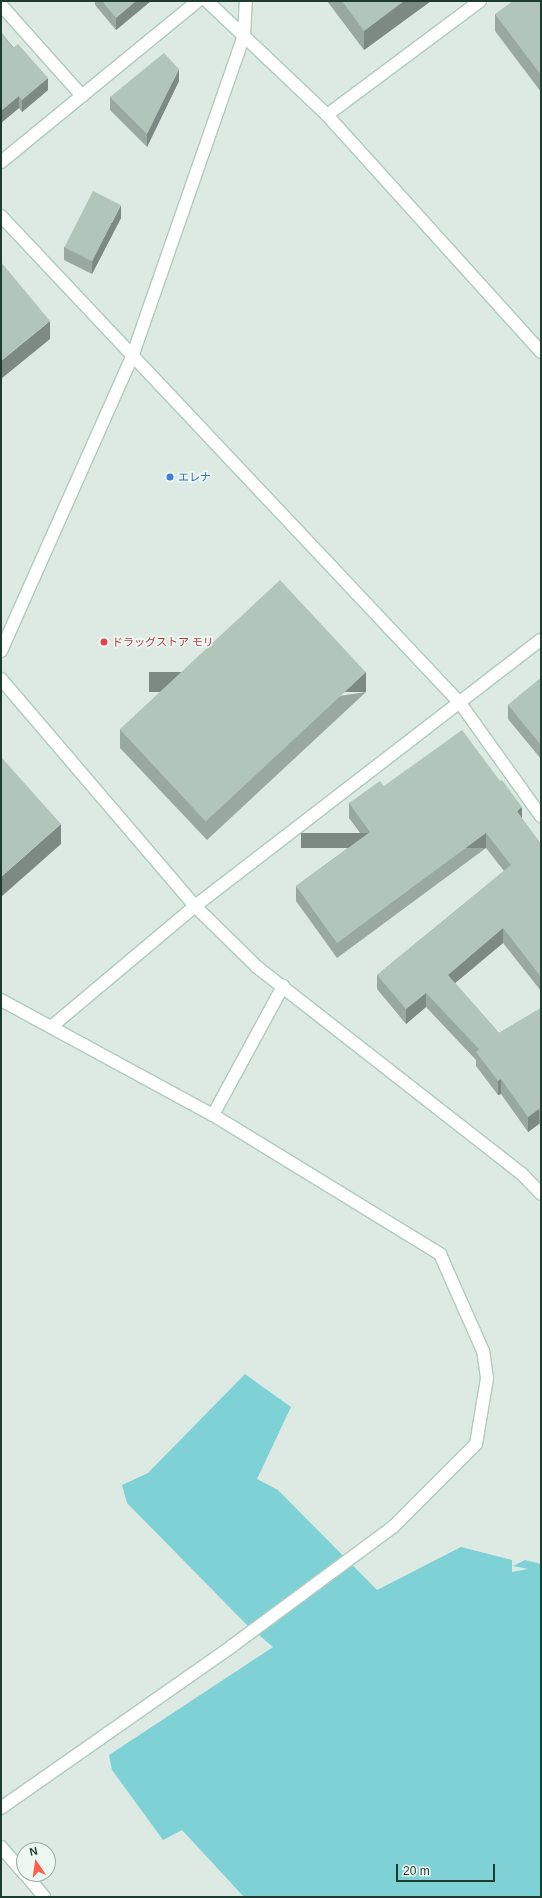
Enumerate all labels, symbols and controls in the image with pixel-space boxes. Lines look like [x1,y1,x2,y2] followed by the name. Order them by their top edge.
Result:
[178,470,211,484] place label: エレナ
[165,472,175,482] marker: エレナ
[112,635,214,649] place label: ドラッグストア モリ
[99,637,109,647] marker: ドラッグストア モリ
[16,1842,56,1882] north arrow
[28,1845,39,1858] text: N
[398,1856,497,1882] scale bar
[403,1864,430,1878] text: 20 m

